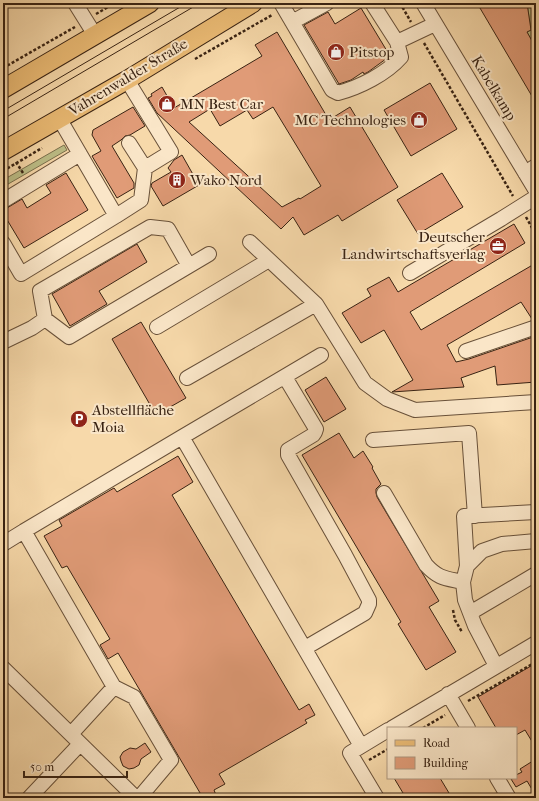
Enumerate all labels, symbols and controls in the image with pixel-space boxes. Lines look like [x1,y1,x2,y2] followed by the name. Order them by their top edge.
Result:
[64,34,191,120] street label: Vahrenwalder Straße
[326,42,346,62] shop icon: Pitstop
[349,43,394,61] place label: Pitstop
[468,52,520,124] street label: Kabelkamp
[157,94,177,114] shop icon: MN Best Car
[180,95,264,113] place label: MN Best Car
[409,110,429,130] shop icon: MC Technologies
[295,111,406,129] place label: MC Technologies
[167,170,187,190] building icon: Wako Nord
[189,171,263,189] place label: Wako Nord
[342,228,486,263] place label: Deutscher Landwirtschaftsverlag
[488,236,508,256] office icon: Deutscher Landwirtschaftsverlag
[91,401,175,436] place label: Abstellfläche Moia
[69,409,89,429] parking icon: Abstellfläche Moia
[387,727,517,779] legend
[423,736,450,750] text: Road
[24,753,127,779] scale bar
[423,756,468,770] text: Building
[30,760,54,774] text: 50 m

